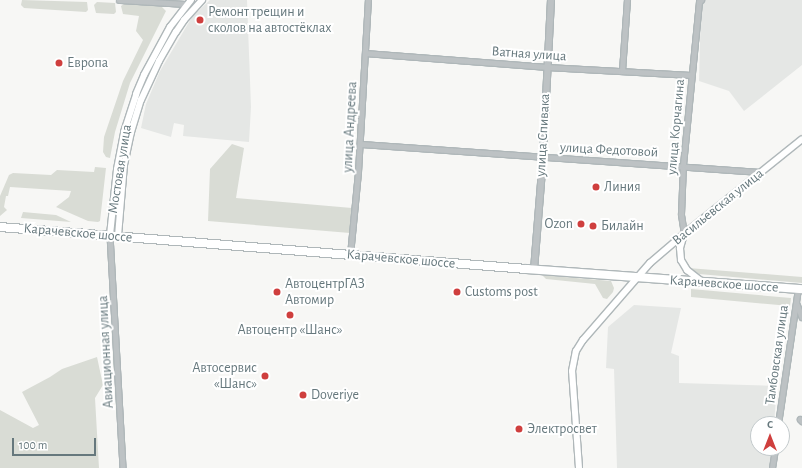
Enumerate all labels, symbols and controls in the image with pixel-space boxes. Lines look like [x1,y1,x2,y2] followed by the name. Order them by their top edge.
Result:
[208,4,332,36] place label: Ремонт трещин и сколов на автостёклах
[195,15,205,25] marker: Ремонт трещин и сколов на автостёклах
[491,43,567,65] street label: Ватная улица
[67,55,108,71] place label: Европа
[54,58,64,68] marker: Европа
[663,78,689,176] street label: улица Корчагина
[339,81,361,173] street label: улица Андреева
[532,93,554,177] street label: улица Спивака
[105,123,135,215] street label: Мостовая улица
[559,139,659,161] street label: улица Федотовой
[669,165,767,249] street label: Васильевская улица
[604,179,641,195] place label: Линия
[591,182,601,192] marker: Линия
[545,216,573,232] place label: Ozon
[601,218,644,234] place label: Билайн
[576,219,586,229] marker: Ozon
[23,220,133,246] street label: Карачевское шоссе
[588,221,598,231] marker: Билайн
[346,246,456,272] street label: Карачевское шоссе
[669,272,779,296] street label: Карачевское шоссе
[285,276,365,308] place label: АвтоцентрГАЗ Автомир
[465,284,538,300] place label: Customs post
[272,287,282,297] marker: АвтоцентрГАЗ Автомир
[452,287,462,297] marker: Customs post
[95,295,117,409] street label: Авиационная улица
[762,304,792,406] street label: Тамбовская улица
[285,310,295,320] marker: Автоцентр «Шанс»
[237,322,343,338] place label: Автоцентр «Шанс»
[192,360,257,392] place label: Автосервис «Шанс»
[260,371,270,381] marker: Автосервис «Шанс»
[311,387,359,403] place label: Doveriye
[298,390,308,400] marker: Doveriye
[750,416,790,456] north arrow
[767,419,773,430] text: С
[527,421,597,437] place label: Электросвет
[514,424,524,434] marker: Электросвет
[14,430,98,456] scale bar
[19,439,47,451] text: 100 m

